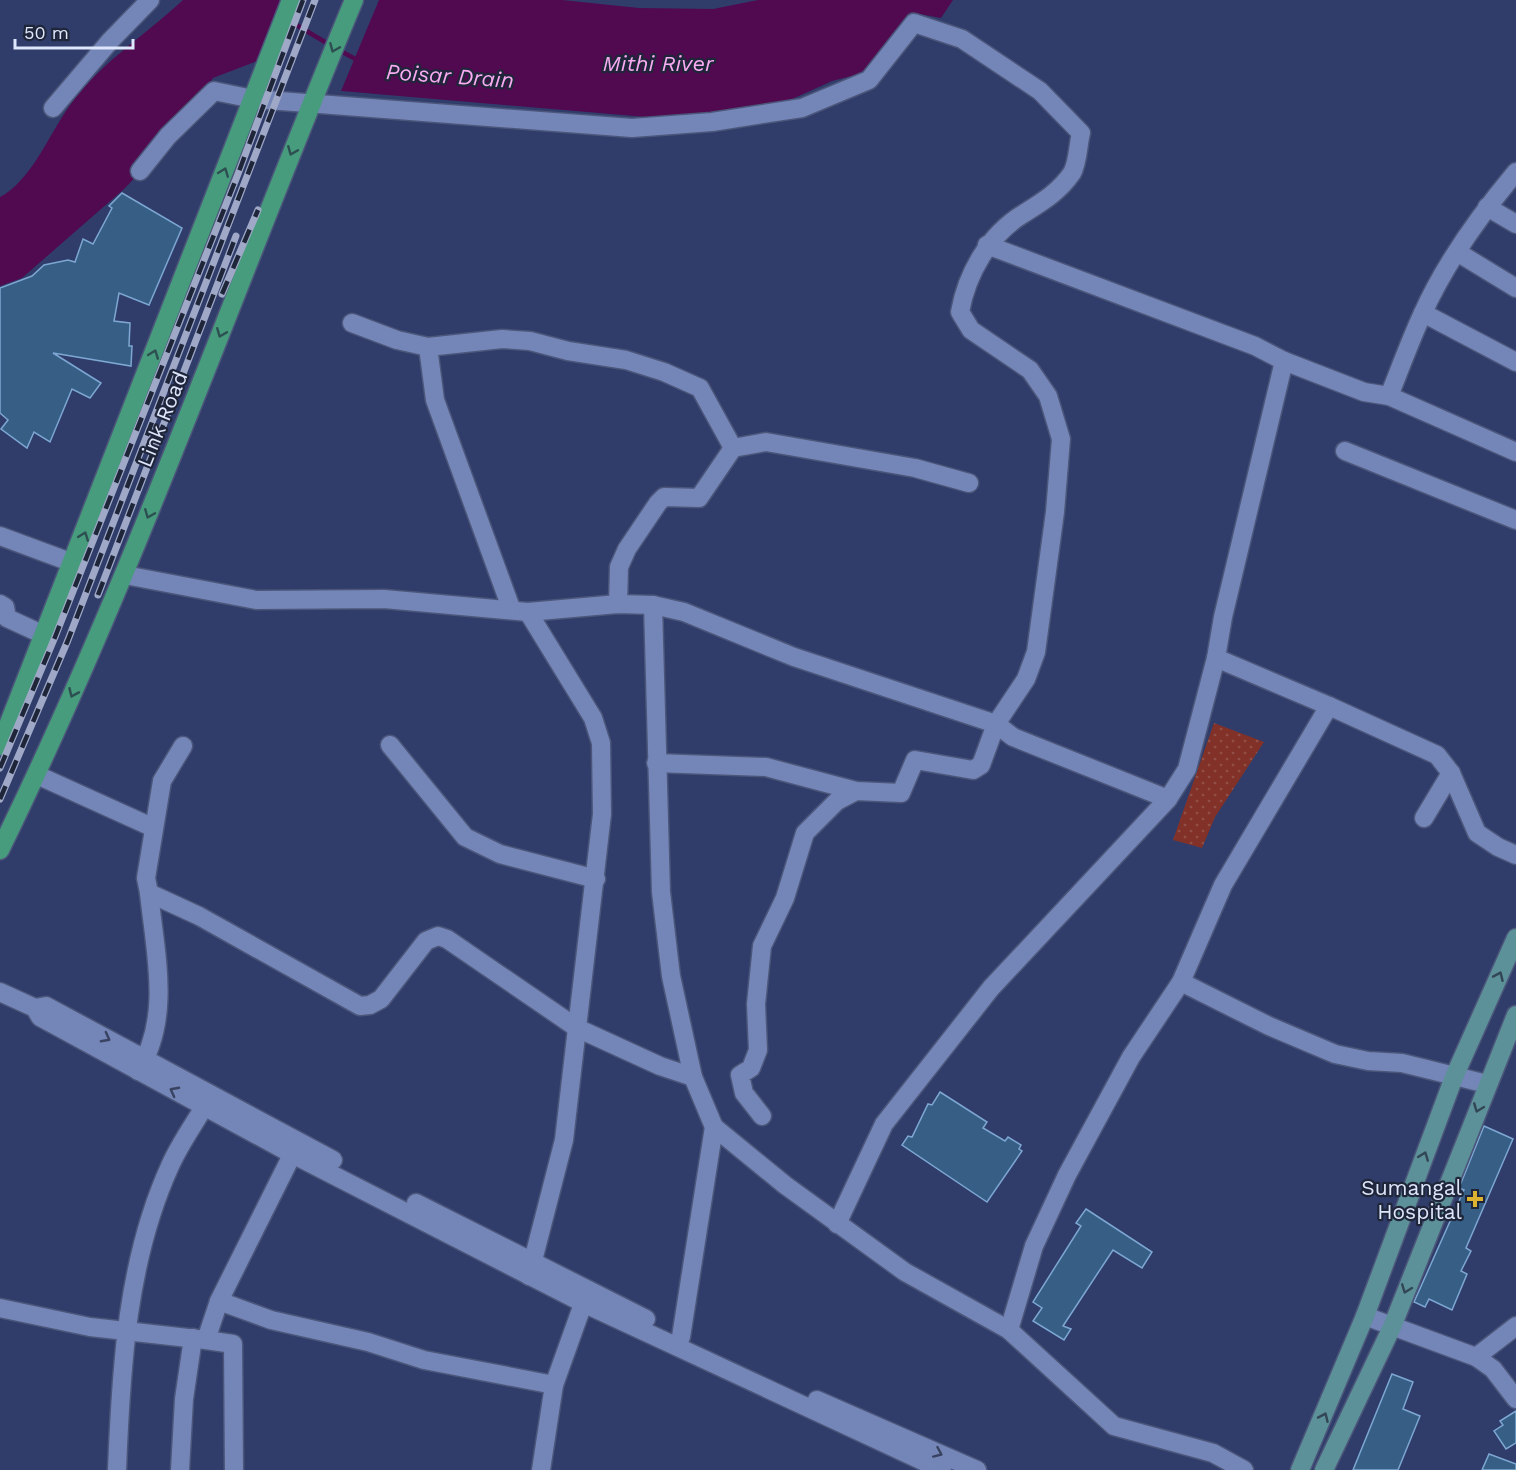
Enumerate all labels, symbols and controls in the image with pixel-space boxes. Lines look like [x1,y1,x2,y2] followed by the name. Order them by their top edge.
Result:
[15,12,134,50] scale bar
[24,22,69,43] text: 50 m
[329,42,341,53] one-way arrow
[602,51,715,76] water label: Mithi River
[385,59,515,93] water label: Poisar Drain
[287,145,300,156] one-way arrow
[217,167,230,178] one-way arrow
[216,326,228,337] one-way arrow
[147,349,159,360] one-way arrow
[131,367,193,471] street label: Link Road
[144,508,156,519] one-way arrow
[76,531,89,541] one-way arrow
[68,687,80,698] one-way arrow
[1492,972,1504,983] one-way arrow
[100,1031,110,1042] one-way arrow
[169,1086,180,1098] one-way arrow
[1472,1102,1485,1113] one-way arrow
[1417,1152,1430,1162] one-way arrow
[1361,1175,1463,1224] place label: Sumangal Hospital
[1466,1190,1484,1208] marker: Sumangal Hospital
[1401,1284,1414,1294] one-way arrow
[1317,1412,1329,1423] one-way arrow
[931,1446,942,1458] one-way arrow

